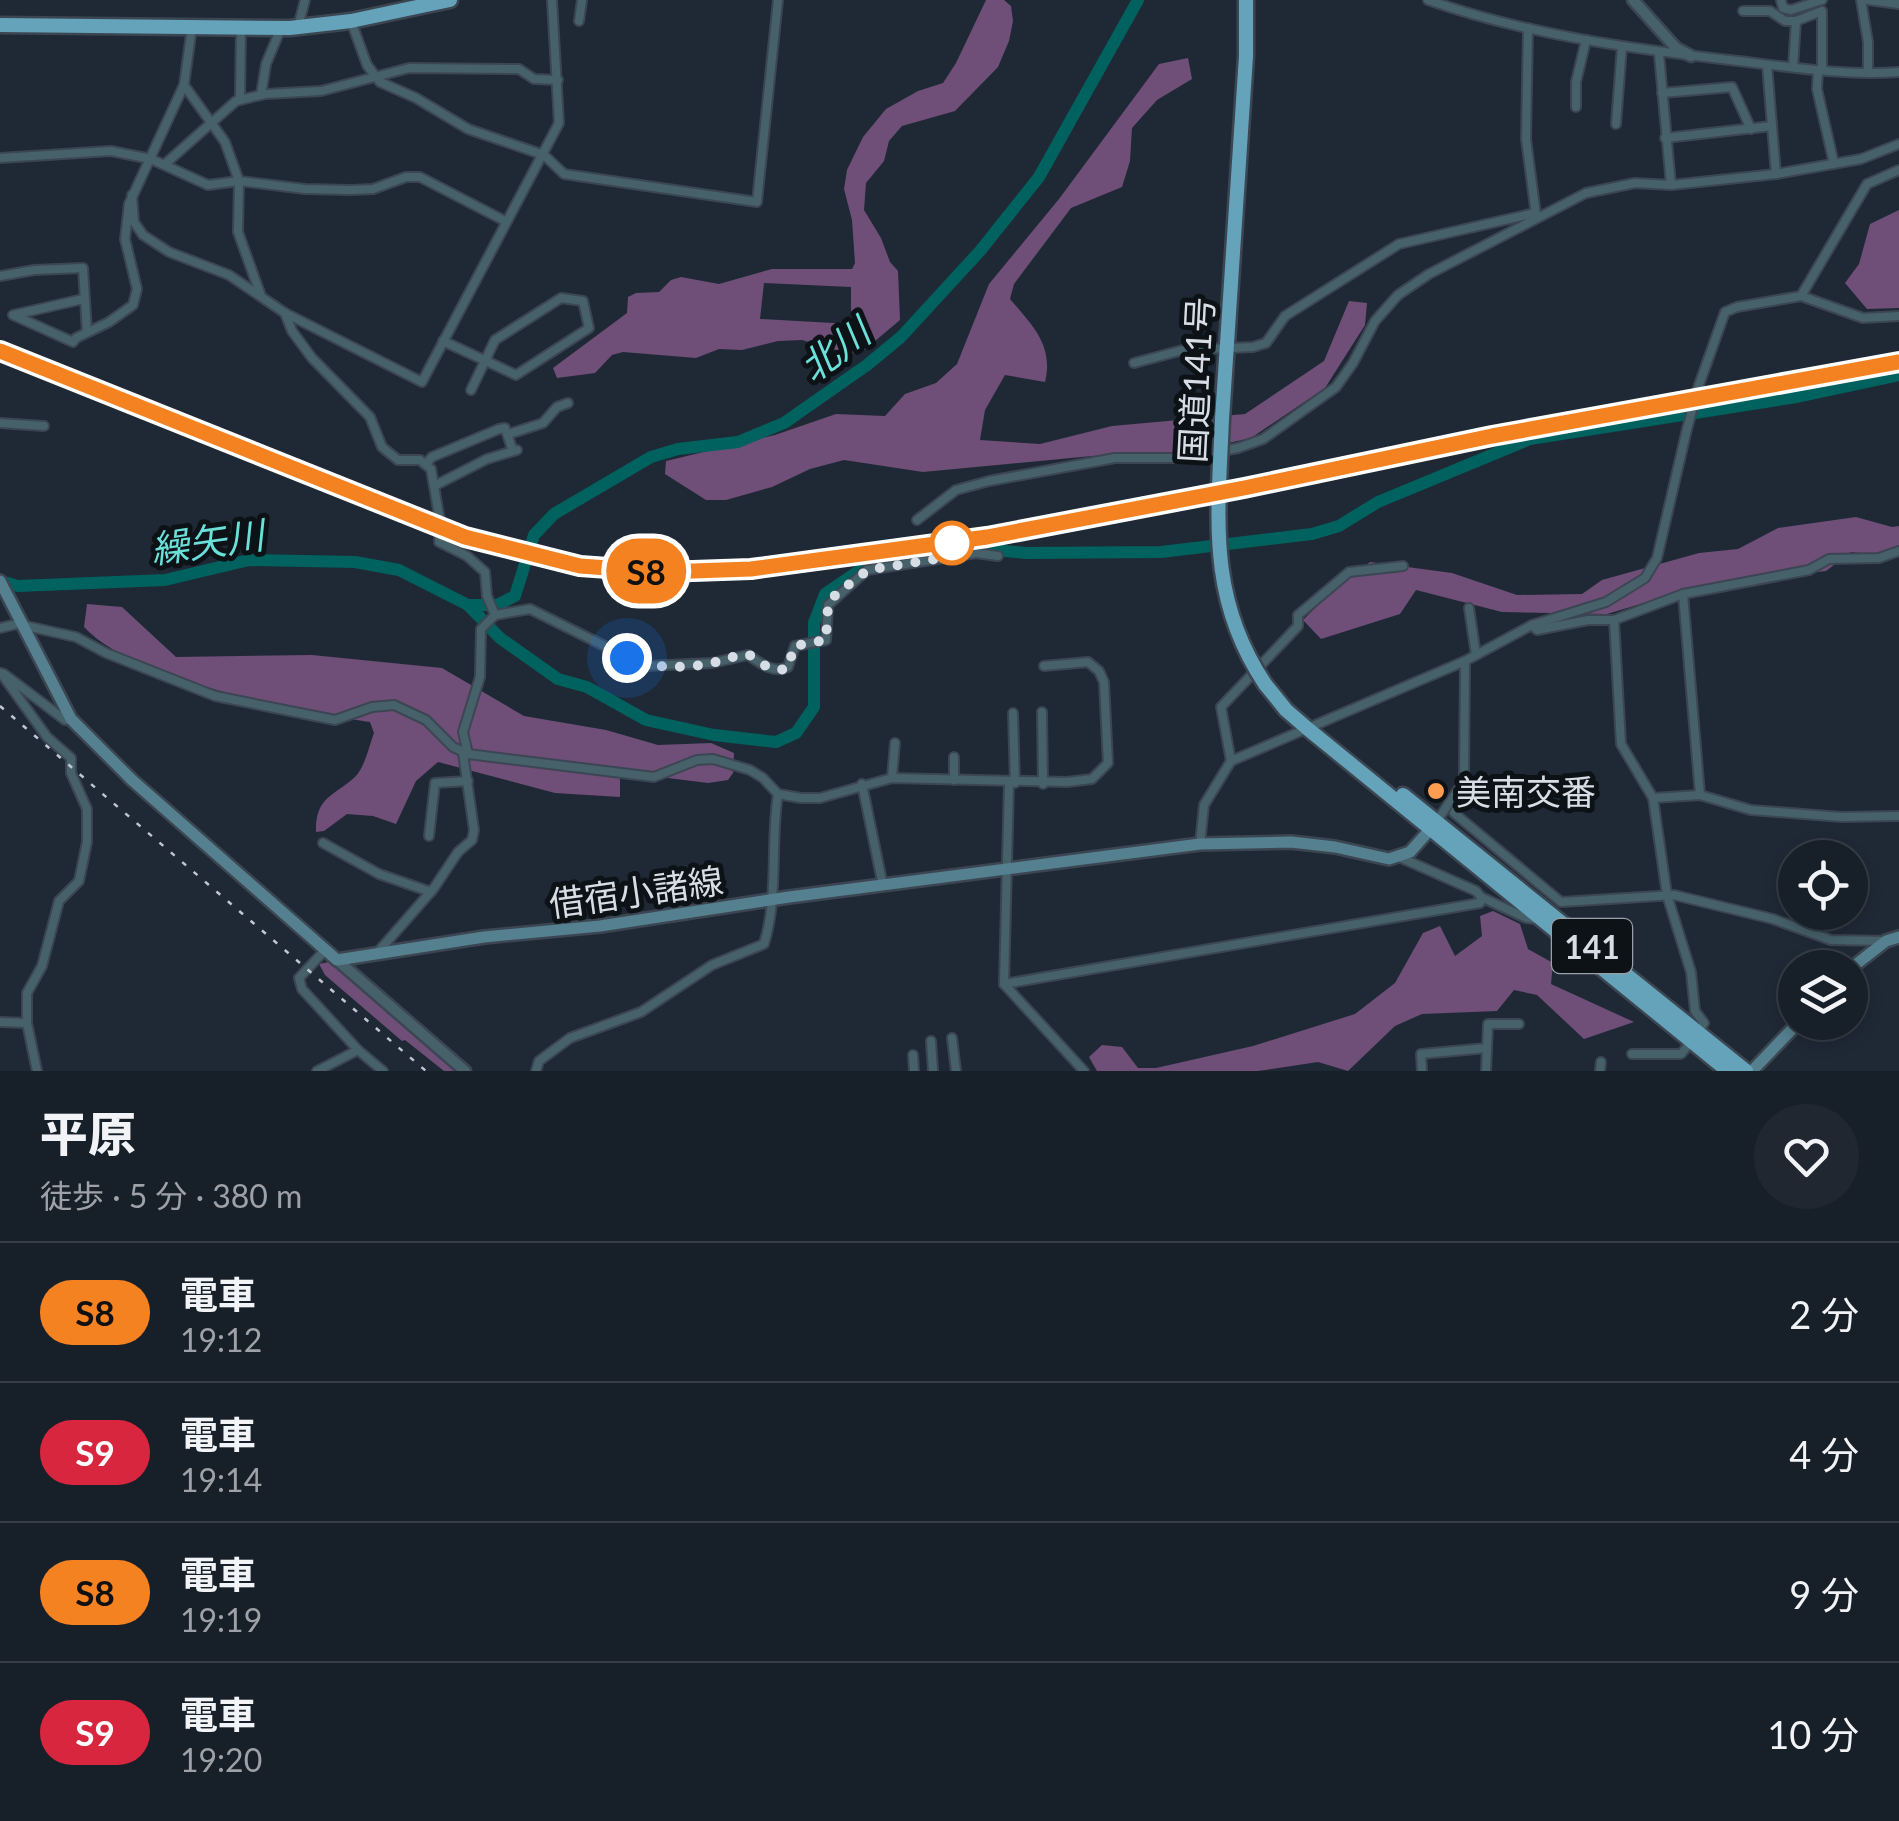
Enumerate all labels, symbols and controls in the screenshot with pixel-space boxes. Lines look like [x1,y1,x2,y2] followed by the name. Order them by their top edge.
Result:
[1170,296,1220,464] street label: 国道141号
[790,305,881,390] water label: 北川
[147,510,271,572] water label: 繰矢川
[931,522,973,564] unlabelled marker
[601,538,691,604] line badge: S8
[626,550,666,592] text: S8
[602,633,652,683] your location
[1456,770,1596,812] place label: 美南交番
[1425,780,1447,802] marker: 美南交番
[1778,840,1868,1040] map controls
[1778,840,1868,930] button: locate
[546,858,726,924] street label: 借宿小諸線
[1552,919,1632,973] road number: 141
[1778,950,1868,1040] button: layers
[1754,1104,1859,1209] button: heart
[40,1105,136,1162] text: 平原
[40,1176,302,1215] text: 徒歩 · 5 分 · 380 m
[180,1271,256,1317] text: 電車
[75,1291,115,1333] text: S8
[1789,1291,1859,1337] text: 2 分
[180,1320,262,1359] text: 19:12
[180,1411,256,1457] text: 電車
[75,1431,115,1473] text: S9
[1789,1431,1859,1477] text: 4 分
[180,1460,262,1499] text: 19:14
[180,1551,256,1597] text: 電車
[75,1571,115,1613] text: S8
[1789,1571,1859,1617] text: 9 分
[180,1600,262,1639] text: 19:19
[180,1691,256,1737] text: 電車
[75,1711,115,1753] text: S9
[1767,1711,1859,1757] text: 10 分
[180,1740,262,1779] text: 19:20

